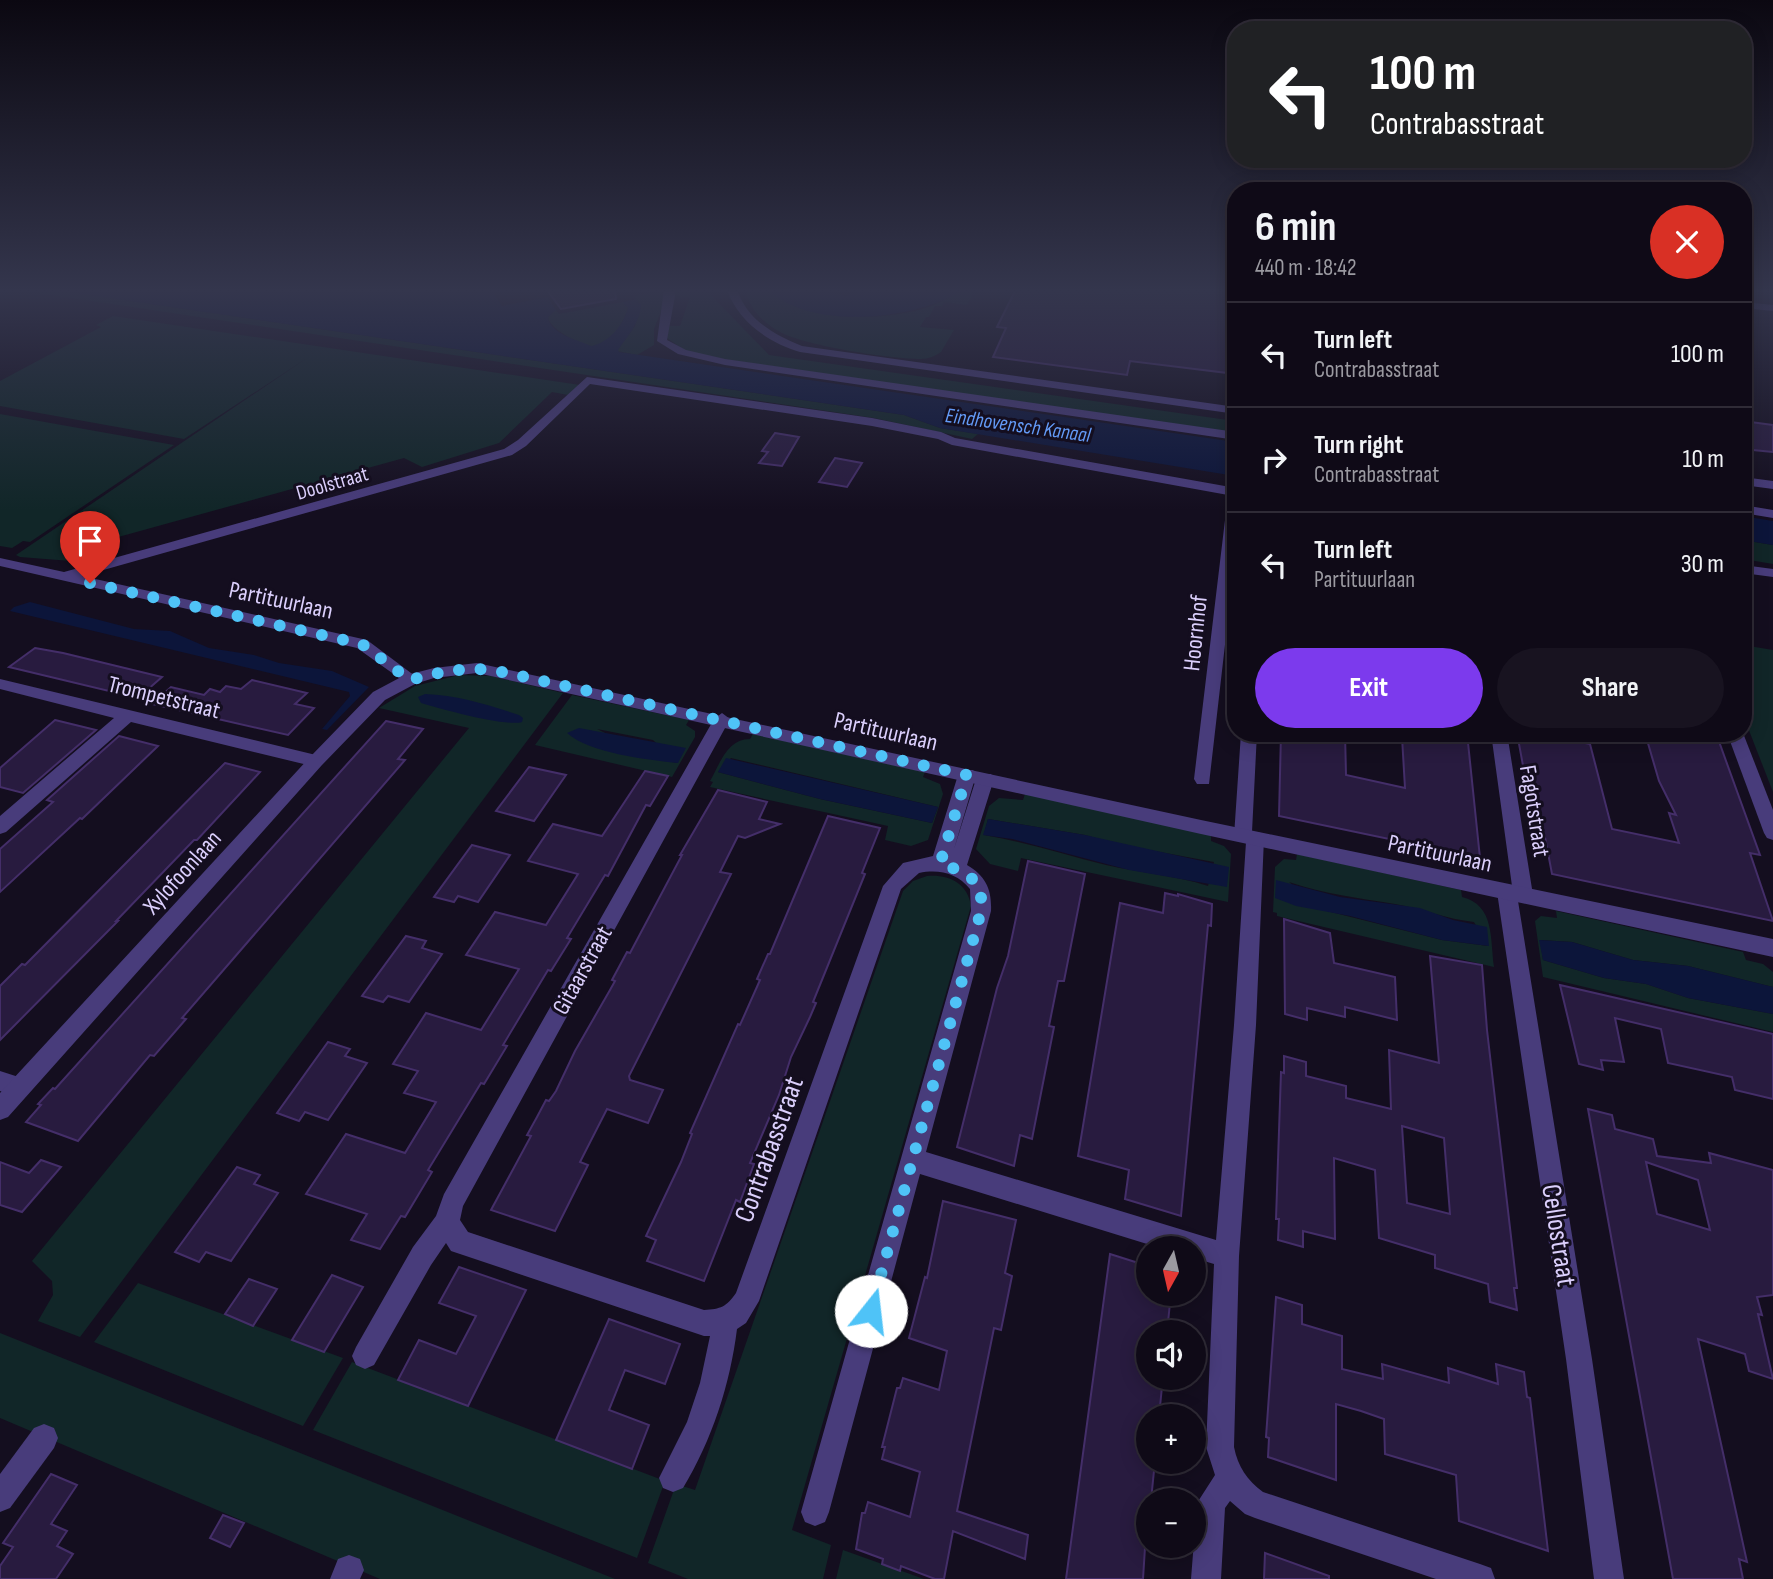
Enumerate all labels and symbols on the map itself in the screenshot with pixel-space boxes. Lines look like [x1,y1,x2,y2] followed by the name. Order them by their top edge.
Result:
[944,403,1093,448] water label: Eindhovensch Kanaal
[293,461,371,506] street label: Doolstraat
[60,511,120,583] pin
[226,575,336,626] street label: Partituurlaan
[1177,593,1214,673] street label: Hoornhof
[105,670,223,725] street label: Trompetstraat
[831,705,941,757] street label: Partituurlaan
[1513,763,1556,859] street label: Fagotstraat
[136,824,228,921] street label: Xylofoonlaan
[1385,828,1495,879] street label: Partituurlaan
[546,921,619,1020] street label: Gitaarstraat
[728,1072,811,1227] street label: Contrabasstraat
[1534,1182,1583,1289] street label: Cellostraat
[1136,1236,1206,1306] north arrow
[834,1274,908,1348] position arrow

